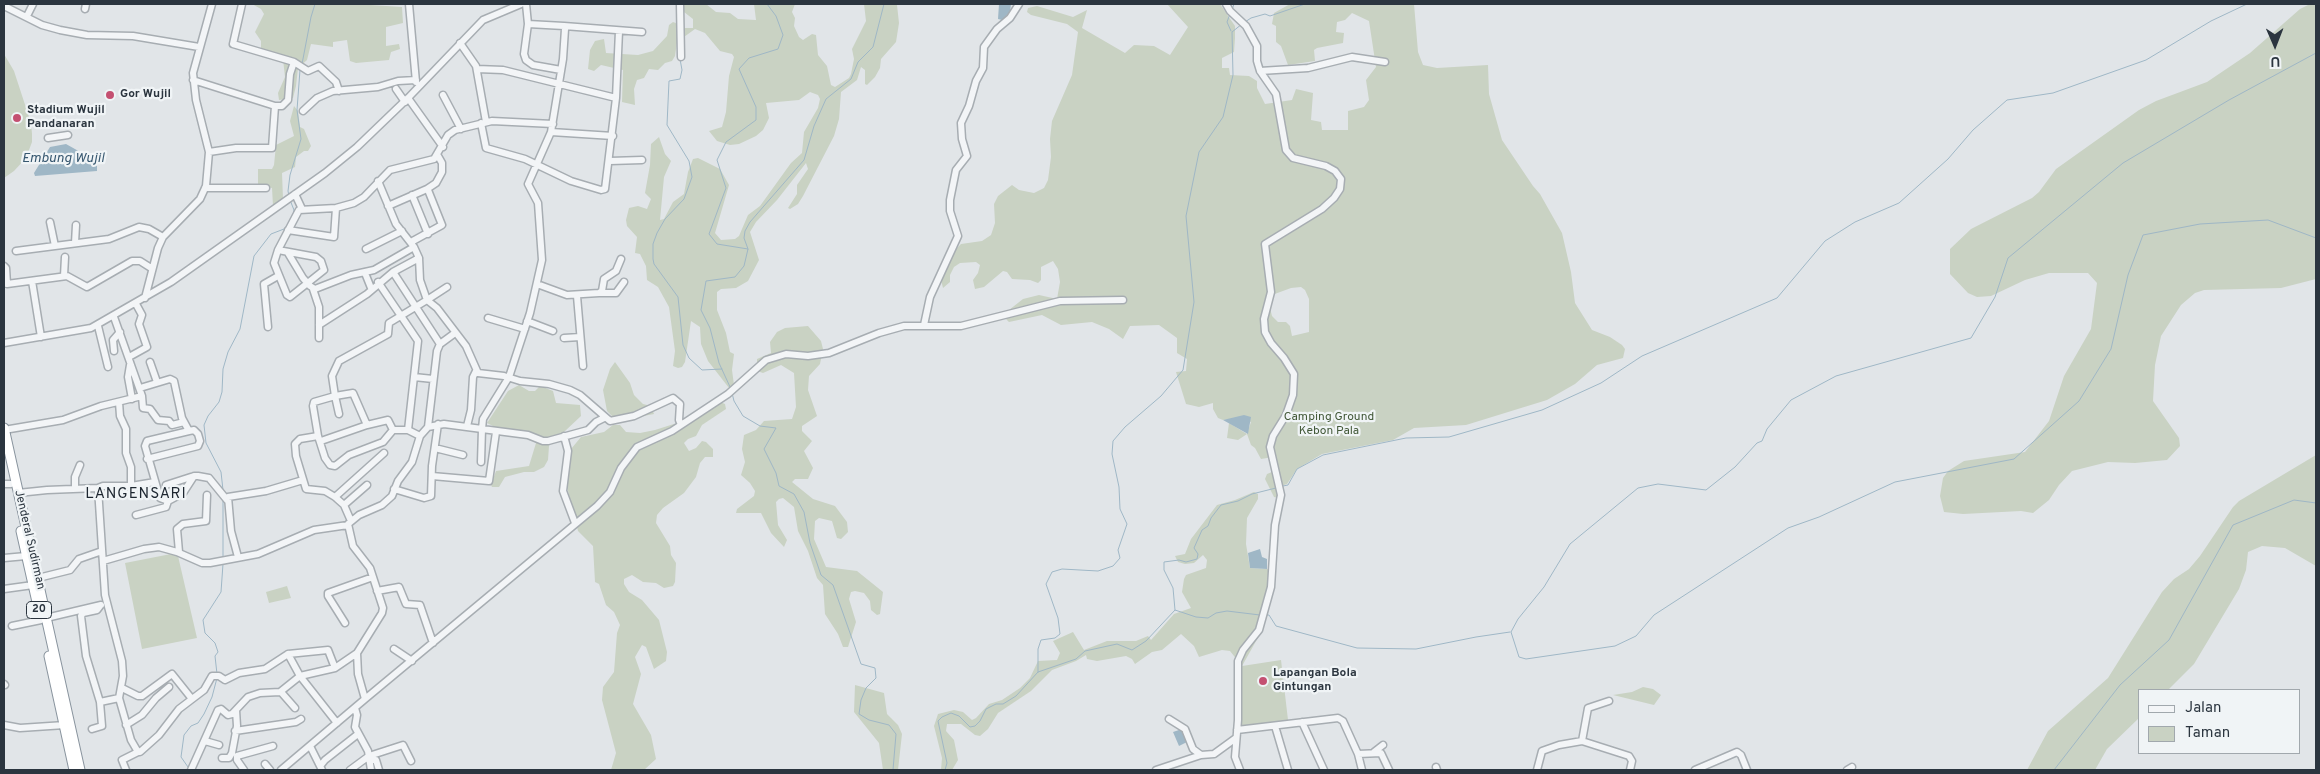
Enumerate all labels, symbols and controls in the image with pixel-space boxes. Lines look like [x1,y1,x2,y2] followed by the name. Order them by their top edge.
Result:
[2250,20,2300,70] north arrow
[2270,52,2280,69] text: U
[120,88,171,102] place label: Gor Wujil
[104,89,116,101] marker: Gor Wujil
[27,104,105,132] place label: Stadium Wujil Pandanaran
[11,112,23,124] marker: Stadium Wujil Pandanaran
[22,151,104,167] water label: Embung Wujil
[1284,411,1374,439] park label: Camping Ground Kebon Pala
[84,486,188,504] district label: LANGENSARI
[11,489,47,591] street label: Jenderal Sudirman
[26,602,52,618] road number: 20
[1273,667,1357,695] place label: Lapangan Bola Gintungan
[1257,675,1269,687] marker: Lapangan Bola Gintungan
[2138,689,2300,754] legend
[2185,699,2222,718] text: Jalan
[2185,724,2230,743] text: Taman

